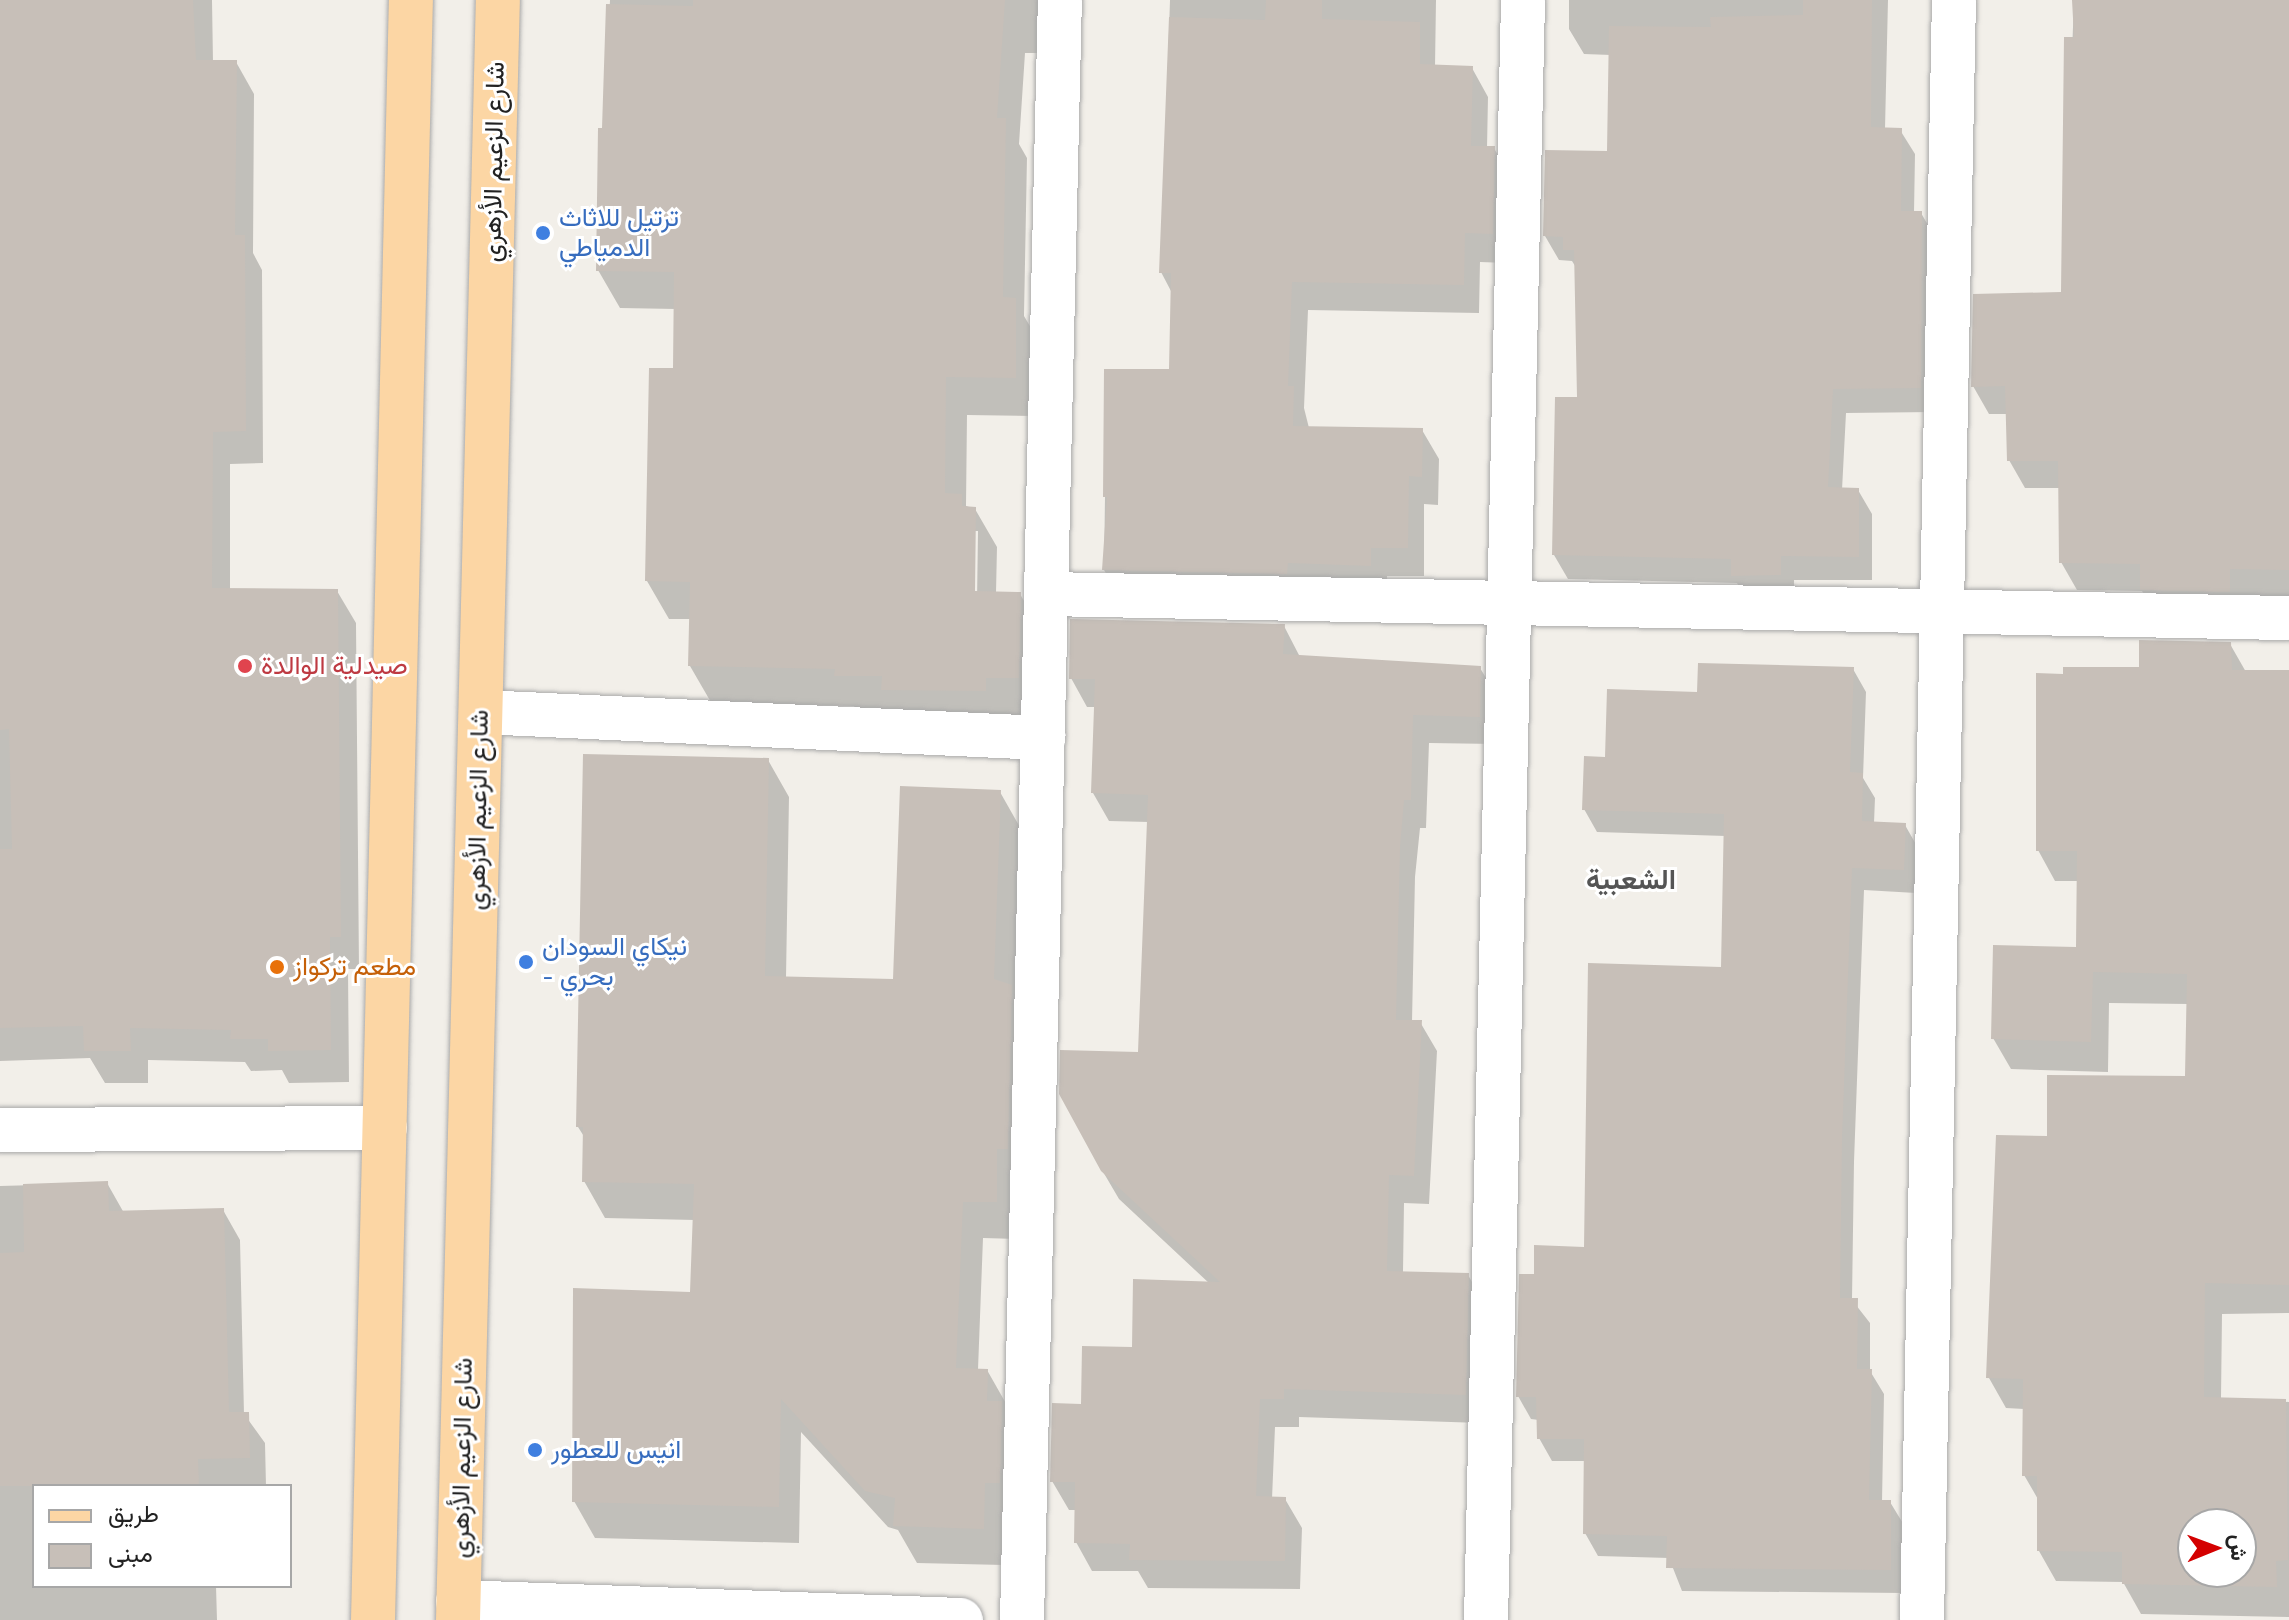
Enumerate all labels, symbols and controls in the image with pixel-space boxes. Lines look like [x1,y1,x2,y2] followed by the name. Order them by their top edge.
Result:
[477,61,511,263] street label: شارع الزعيم الأزهري
[559,202,679,264] place label: ترتيل للاثاث الدمياطي
[534,224,552,242] marker: ترتيل للاثاث الدمياطي
[261,650,408,682] place label: صيدلية الوالدة
[236,657,254,675] marker: صيدلية الوالدة
[461,709,495,911] street label: شارع الزعيم الأزهري
[1586,862,1676,896] district label: الشعبية
[542,931,687,992] place label: نيكاي السودان - بحري
[293,951,416,983] place label: مطعم تركواز
[517,953,535,971] marker: نيكاي السودان - بحري
[268,958,286,976] marker: مطعم تركواز
[445,1357,479,1559] street label: شارع الزعيم الأزهري
[551,1434,681,1466] place label: انيس للعطور
[526,1441,544,1459] marker: انيس للعطور
[32,1484,292,1588] legend
[108,1498,159,1529] text: طريق
[2177,1508,2257,1588] north arrow
[2225,1534,2253,1561] text: ش
[108,1538,153,1569] text: مبنى

